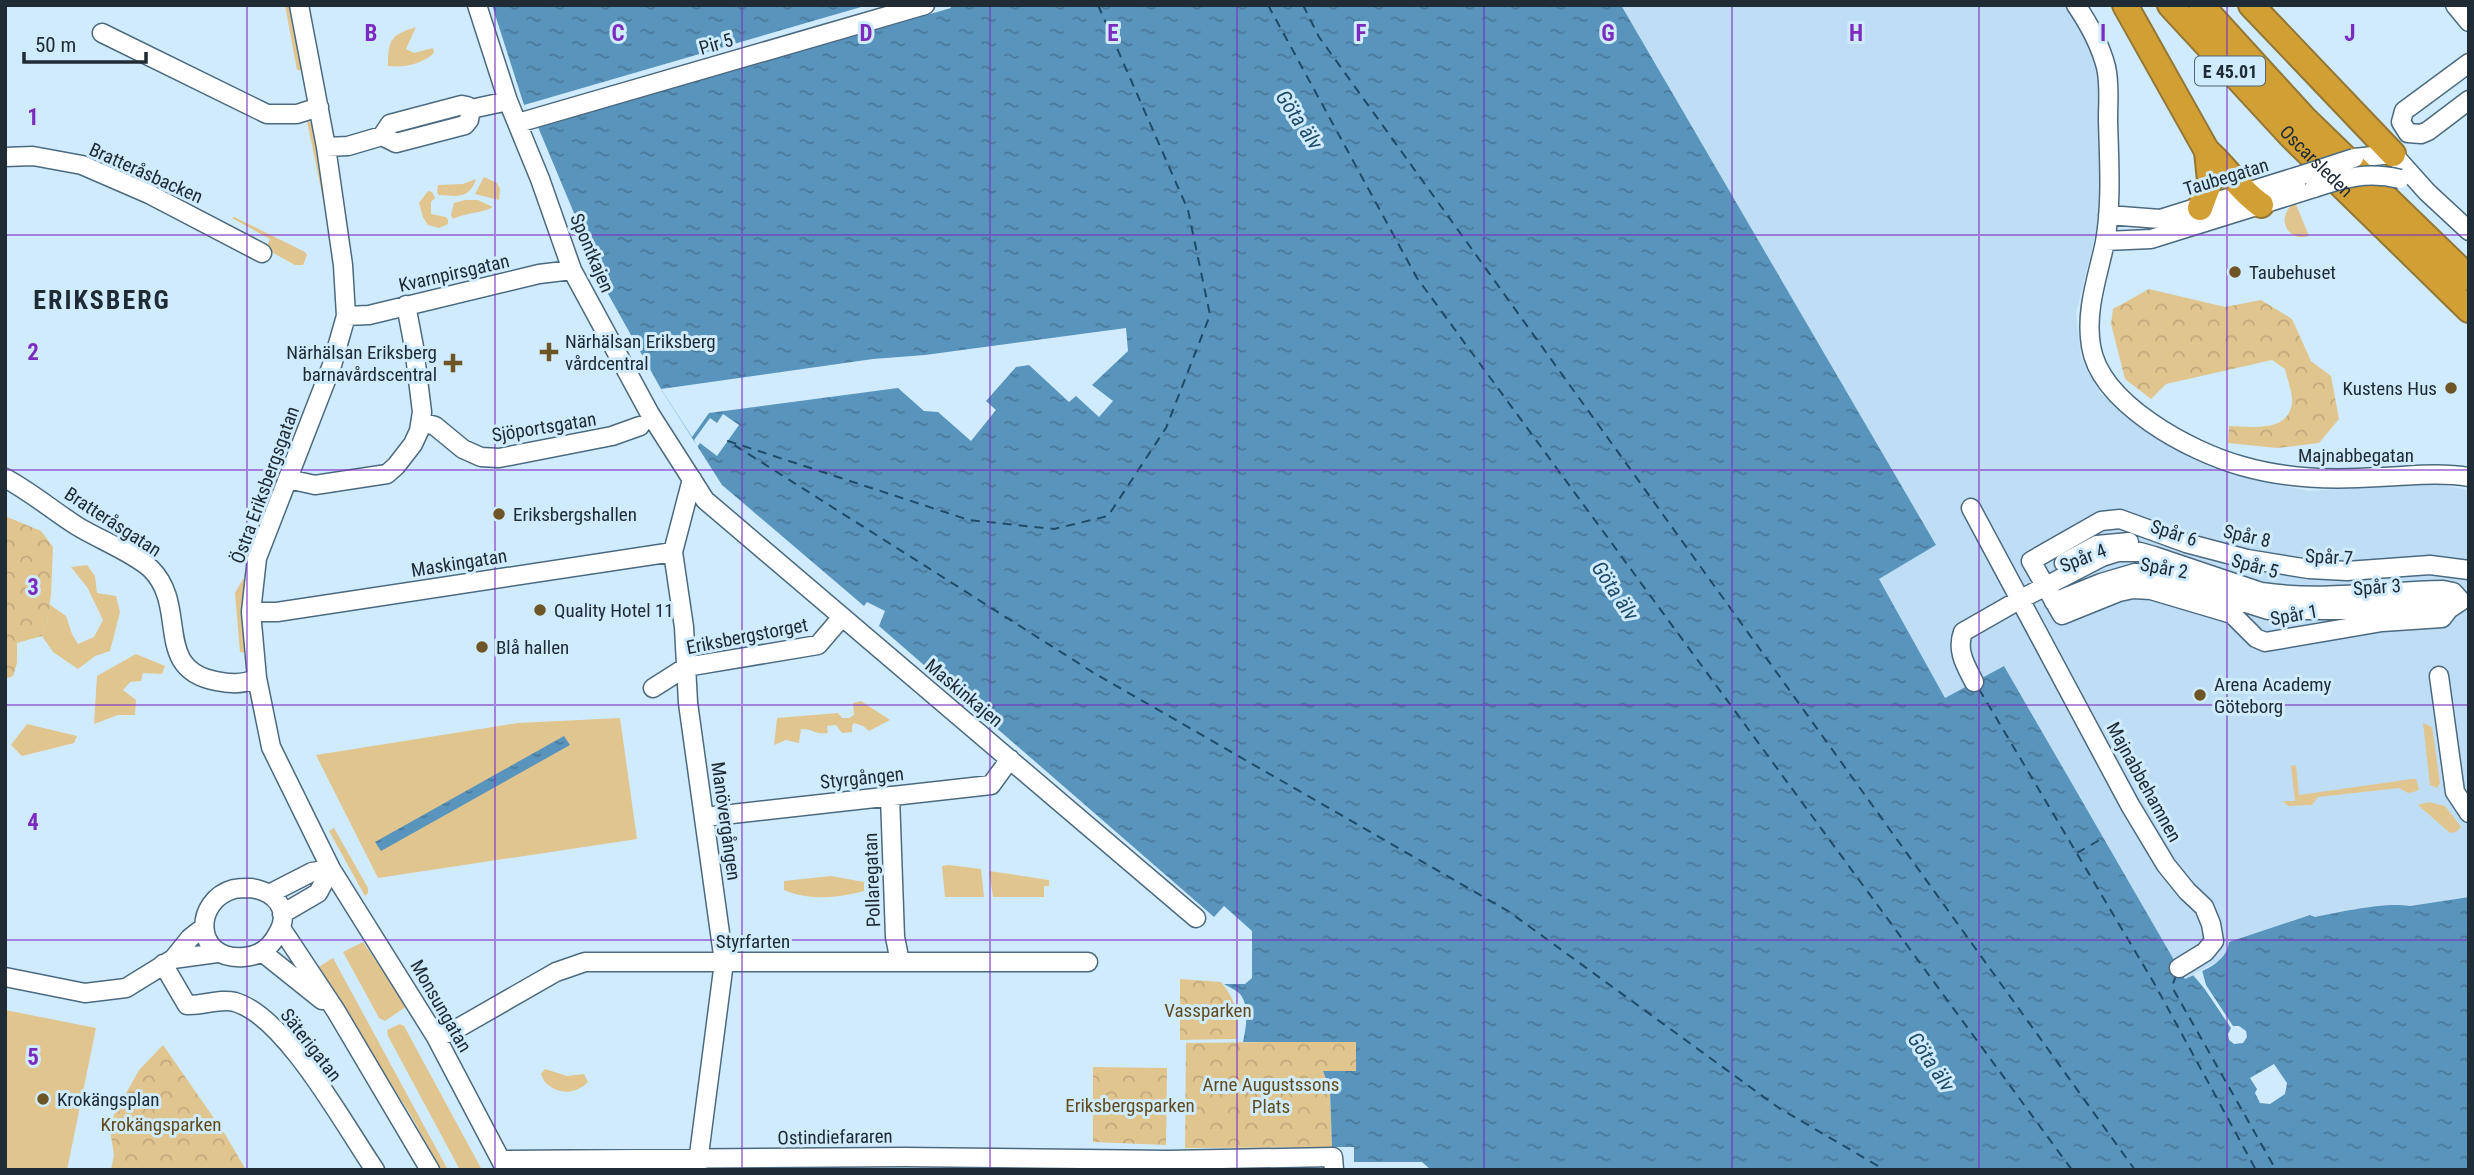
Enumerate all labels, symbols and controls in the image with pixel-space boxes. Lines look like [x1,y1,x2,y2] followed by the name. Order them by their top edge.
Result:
[365,20,377,47] text: B
[611,20,625,47] text: C
[860,20,873,47] text: D
[1107,20,1119,47] text: E
[1356,20,1367,47] text: F
[1601,20,1615,47] text: G
[1849,20,1863,47] text: H
[2100,20,2106,47] text: I
[2344,20,2356,47] text: J
[24,21,147,65] scale bar
[696,28,736,60] street label: Pir 5
[35,33,76,57] text: 50 m
[2195,56,2265,86] road number: E 45.01
[1271,86,1328,155] water label: Göta älv
[27,104,39,131] text: 1
[2275,120,2358,202] street label: Oscarsleden
[86,138,206,208] street label: Bratteråsbacken
[2181,153,2271,201] street label: Taubegatan
[565,210,619,296] street label: Spontkajen
[397,249,511,297] street label: Kvarnpirsgatan
[2249,261,2336,284] place label: Taubehuset
[2227,264,2243,280] marker: Taubehuset
[33,285,171,315] district label: ERIKSBERG
[565,330,716,375] place label: Närhälsan Eriksberg vårdcentral
[27,339,39,366] text: 2
[286,341,437,386] place label: Närhälsan Eriksberg barnavårdscentral
[539,342,559,362] marker: Närhälsan Eriksberg vårdcentral
[443,353,463,373] marker: Närhälsan Eriksberg barnavårdscentral
[2343,377,2437,400] place label: Kustens Hus
[2443,380,2459,396] marker: Kustens Hus
[226,403,304,567] street label: Östra Eriksbergsgatan
[490,407,598,447] street label: Sjöportsgatan
[2298,444,2414,467] street label: Majnabbegatan
[60,482,166,562] street label: Bratteråsgatan
[513,503,637,526] place label: Eriksbergshallen
[491,506,507,522] marker: Eriksbergshallen
[2148,515,2200,551] street label: Spår 6
[2221,519,2273,553] street label: Spår 8
[2057,539,2109,577] street label: Spår 4
[409,544,509,582] street label: Maskingatan
[2305,544,2353,570] street label: Spår 7
[2229,549,2281,583] street label: Spår 5
[2138,553,2190,583] street label: Spår 2
[1587,557,1644,626] water label: Göta älv
[27,574,39,601] text: 3
[2352,574,2402,600] street label: Spår 3
[554,599,674,622] place label: Quality Hotel 11
[2268,600,2320,630] street label: Spår 1
[532,602,548,618] marker: Quality Hotel 11
[684,613,810,659] street label: Eriksbergstorget
[496,636,569,659] place label: Blå hallen
[474,639,490,655] marker: Blå hallen
[920,654,1008,732] street label: Maskinkajen
[2214,673,2332,718] place label: Arena Academy Göteborg
[2192,687,2208,703] marker: Arena Academy Göteborg
[2102,718,2186,846] street label: Majnabbehamnen
[706,760,746,882] street label: Manövergången
[819,762,905,794] street label: Styrgången
[27,809,39,836] text: 4
[859,832,885,928] street label: Pollaregatan
[716,930,790,953] street label: Styrfarten
[405,956,477,1056] street label: Monsungatan
[1164,999,1252,1022] park label: Vassparken
[275,1004,347,1086] street label: Säterigatan
[1903,1028,1960,1097] water label: Göta älv
[27,1044,39,1071] text: 5
[1203,1073,1339,1118] park label: Arne Augustssons Plats
[57,1088,159,1111] place label: Krokängsplan
[35,1091,51,1107] marker: Krokängsplan
[1065,1094,1195,1117] park label: Eriksbergsparken
[100,1113,222,1136] park label: Krokängsparken
[777,1124,893,1150] street label: Ostindiefararen

